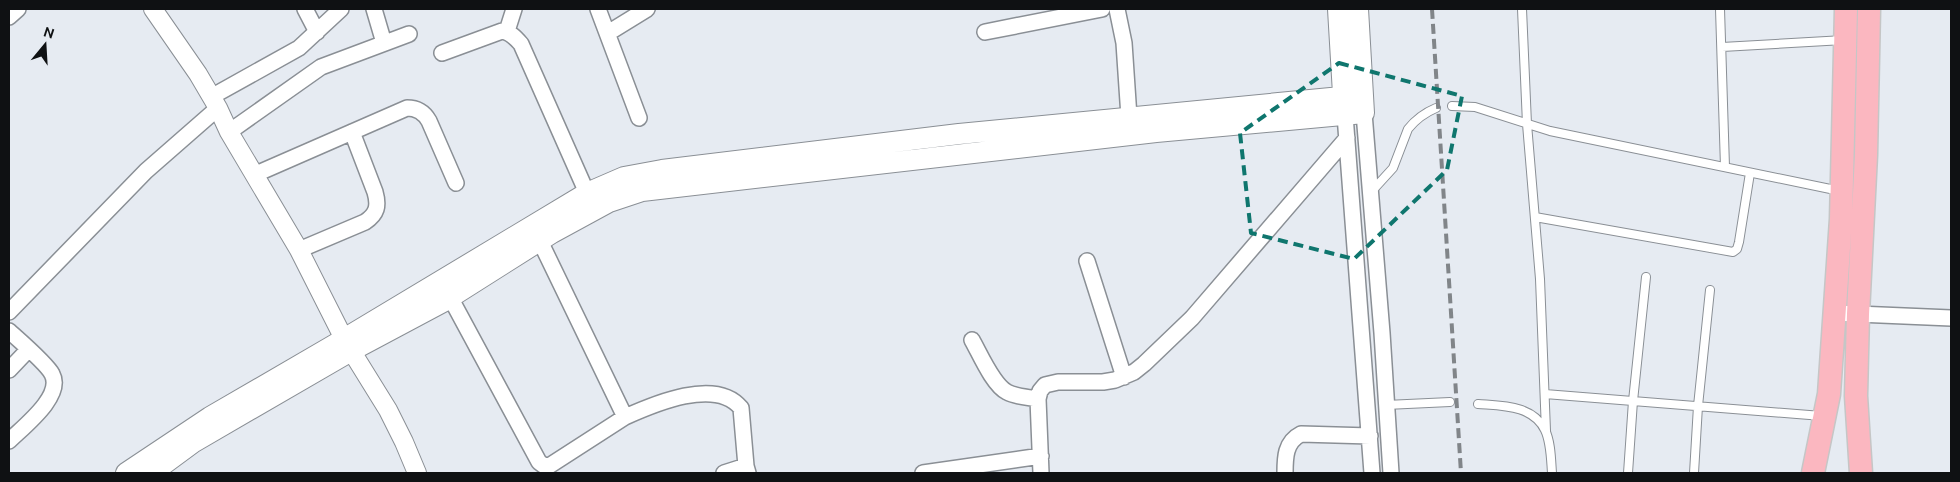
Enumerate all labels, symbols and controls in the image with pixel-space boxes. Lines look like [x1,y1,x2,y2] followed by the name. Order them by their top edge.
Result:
[20,20,70,70] north arrow
[42,23,56,42] text: N

